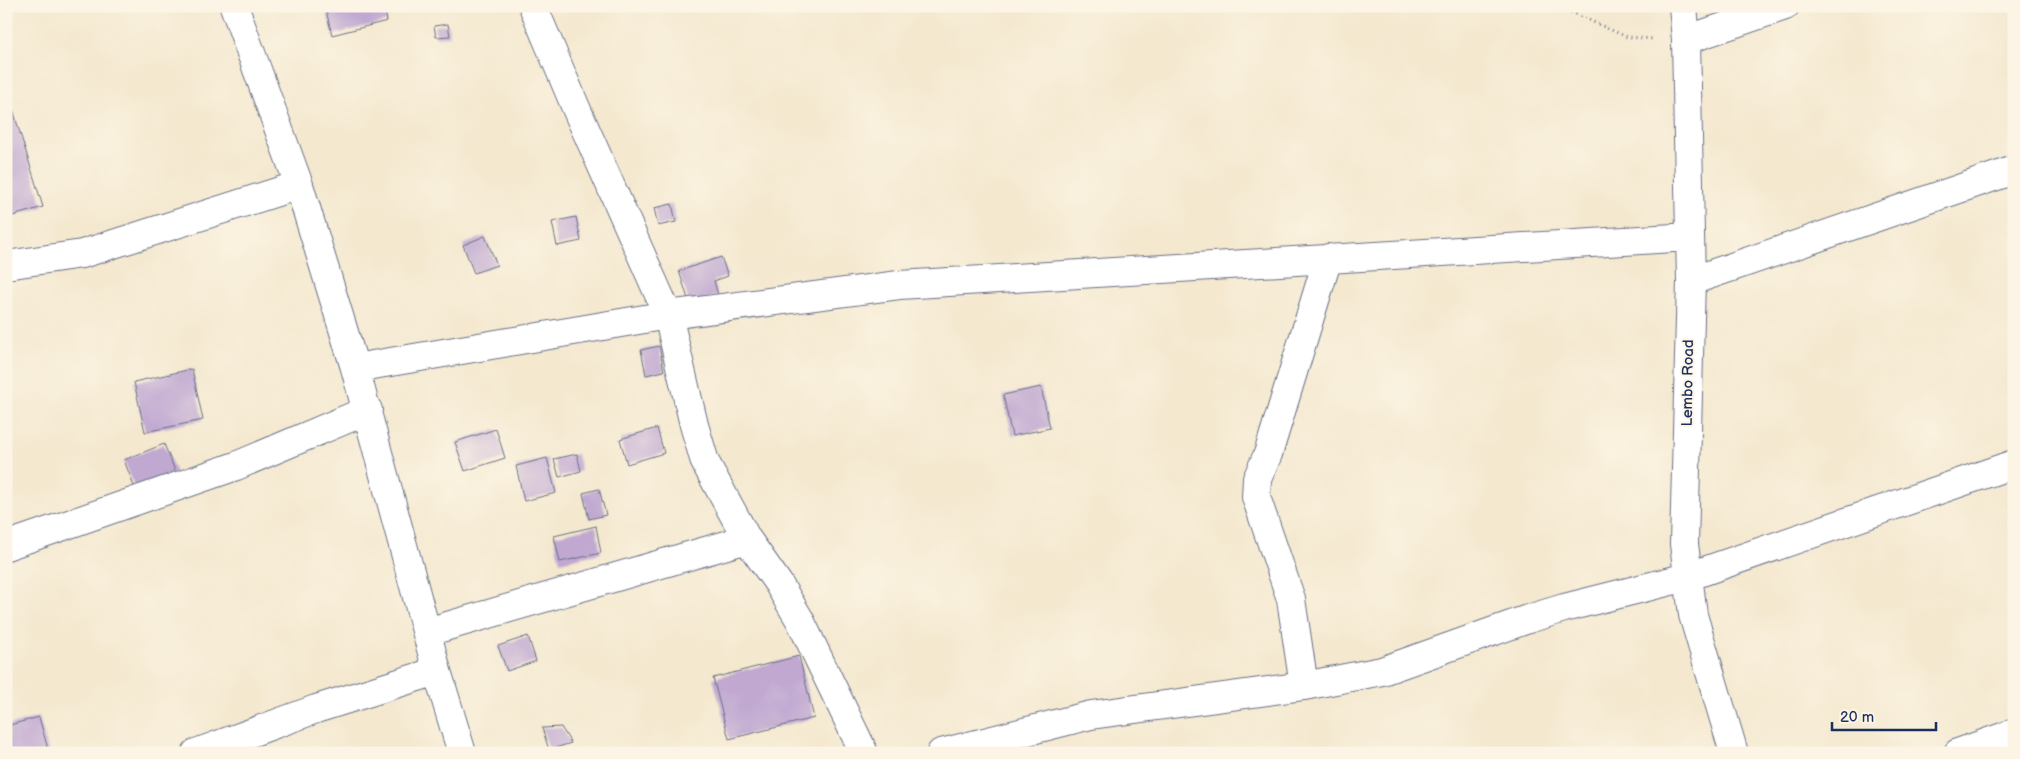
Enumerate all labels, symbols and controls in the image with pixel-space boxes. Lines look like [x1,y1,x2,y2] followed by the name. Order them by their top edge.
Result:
[1678,339,1698,427] street label: Lembo Road
[1832,699,1936,731] scale bar
[1840,708,1874,727] text: 20 m

